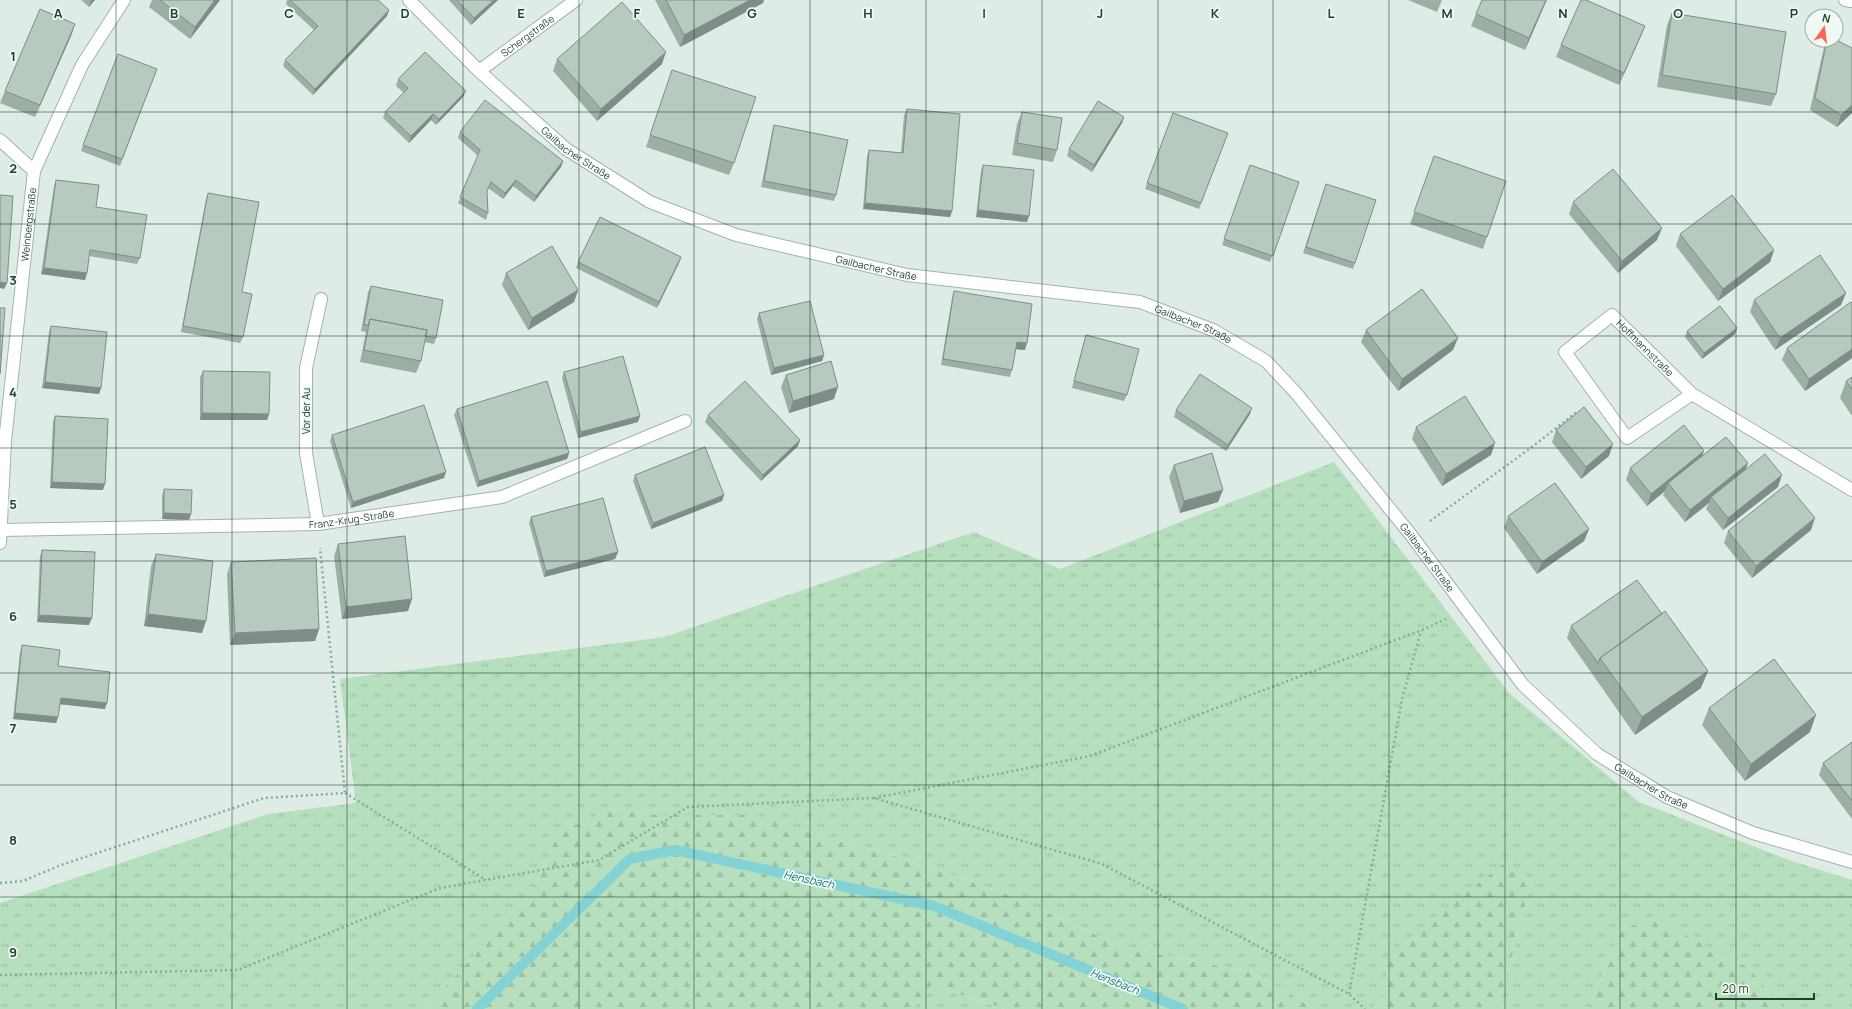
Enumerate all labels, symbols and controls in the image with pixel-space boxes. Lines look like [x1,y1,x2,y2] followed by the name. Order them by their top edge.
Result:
[54,4,63,22] text: A
[170,4,178,22] text: B
[284,4,294,22] text: C
[400,4,410,22] text: D
[517,4,525,22] text: E
[634,4,641,22] text: F
[747,4,757,22] text: G
[863,4,873,22] text: H
[982,4,986,22] text: I
[1097,4,1103,22] text: J
[1211,4,1220,22] text: K
[1328,4,1335,22] text: L
[1441,4,1453,22] text: M
[1558,4,1568,22] text: N
[1673,4,1683,22] text: O
[1790,4,1798,22] text: P
[1804,8,1844,48] north arrow
[1821,10,1832,26] text: N
[498,11,557,60] street label: Schergstraße
[10,47,16,65] text: 1
[538,123,614,183] street label: Gailbacher Straße
[9,159,17,177] text: 2
[17,187,39,262] street label: Weinbergstraße
[834,252,918,283] street label: Gailbacher Straße
[9,271,17,289] text: 3
[1153,301,1235,347] street label: Gailbacher Straße
[1613,316,1677,379] street label: Hoffmannstraße
[9,383,17,401] text: 4
[299,388,313,434] street label: Vor der Au
[9,495,17,513] text: 5
[309,506,395,531] street label: Franz-Krug-Straße
[1397,520,1458,595] street label: Gailbacher Straße
[9,607,17,625] text: 6
[10,719,17,737] text: 7
[1612,759,1691,812] street label: Gailbacher Straße
[9,831,17,849] text: 8
[782,866,836,892] water label: Hensbach
[9,943,17,961] text: 9
[1088,964,1142,998] water label: Hensbach
[1716,975,1814,1001] scale bar
[1722,980,1749,997] text: 20 m

